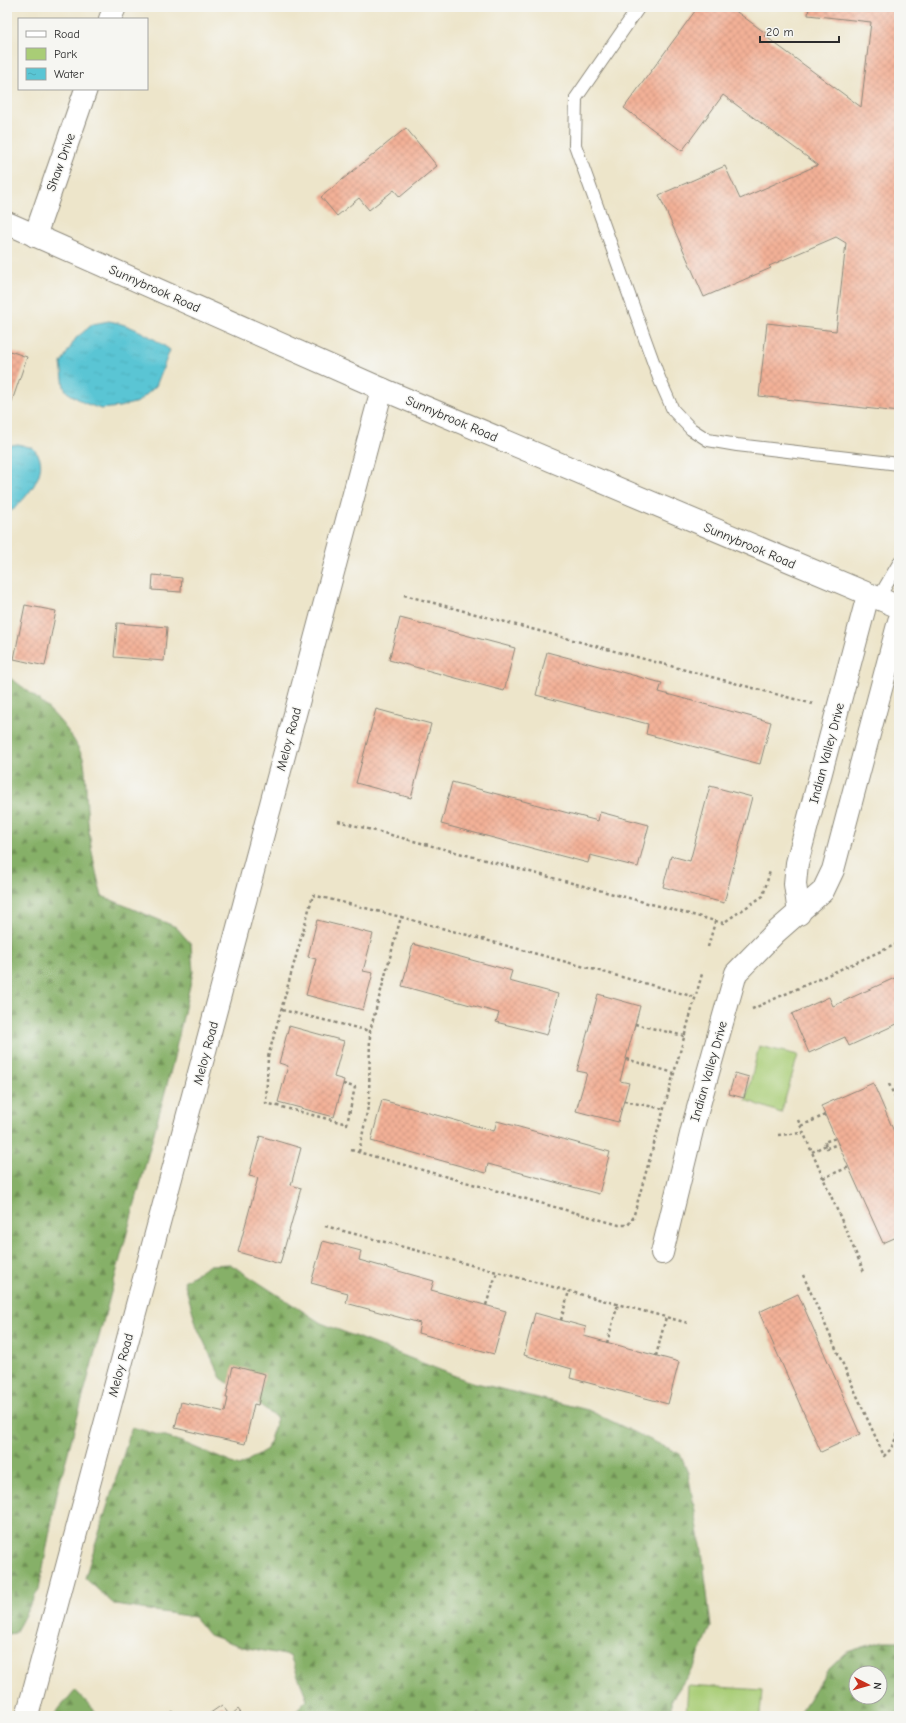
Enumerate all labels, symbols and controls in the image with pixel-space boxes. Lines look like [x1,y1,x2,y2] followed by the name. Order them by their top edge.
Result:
[18,18,148,90] legend
[760,18,839,44] scale bar
[766,25,794,39] text: 20 m
[54,27,80,41] text: Road
[54,47,77,61] text: Park
[54,67,84,81] text: Water
[43,131,78,193] street label: Shaw Drive
[107,262,203,315] street label: Sunnybrook Road
[404,392,500,445] street label: Sunnybrook Road
[702,519,798,572] street label: Sunnybrook Road
[806,701,847,805] street label: Indian Valley Drive
[273,706,304,773] street label: Meloy Road
[687,1019,730,1123] street label: Indian Valley Drive
[190,1020,221,1087] street label: Meloy Road
[105,1332,136,1399] street label: Meloy Road
[848,1665,888,1705] north arrow
[871,1682,884,1690] text: N

